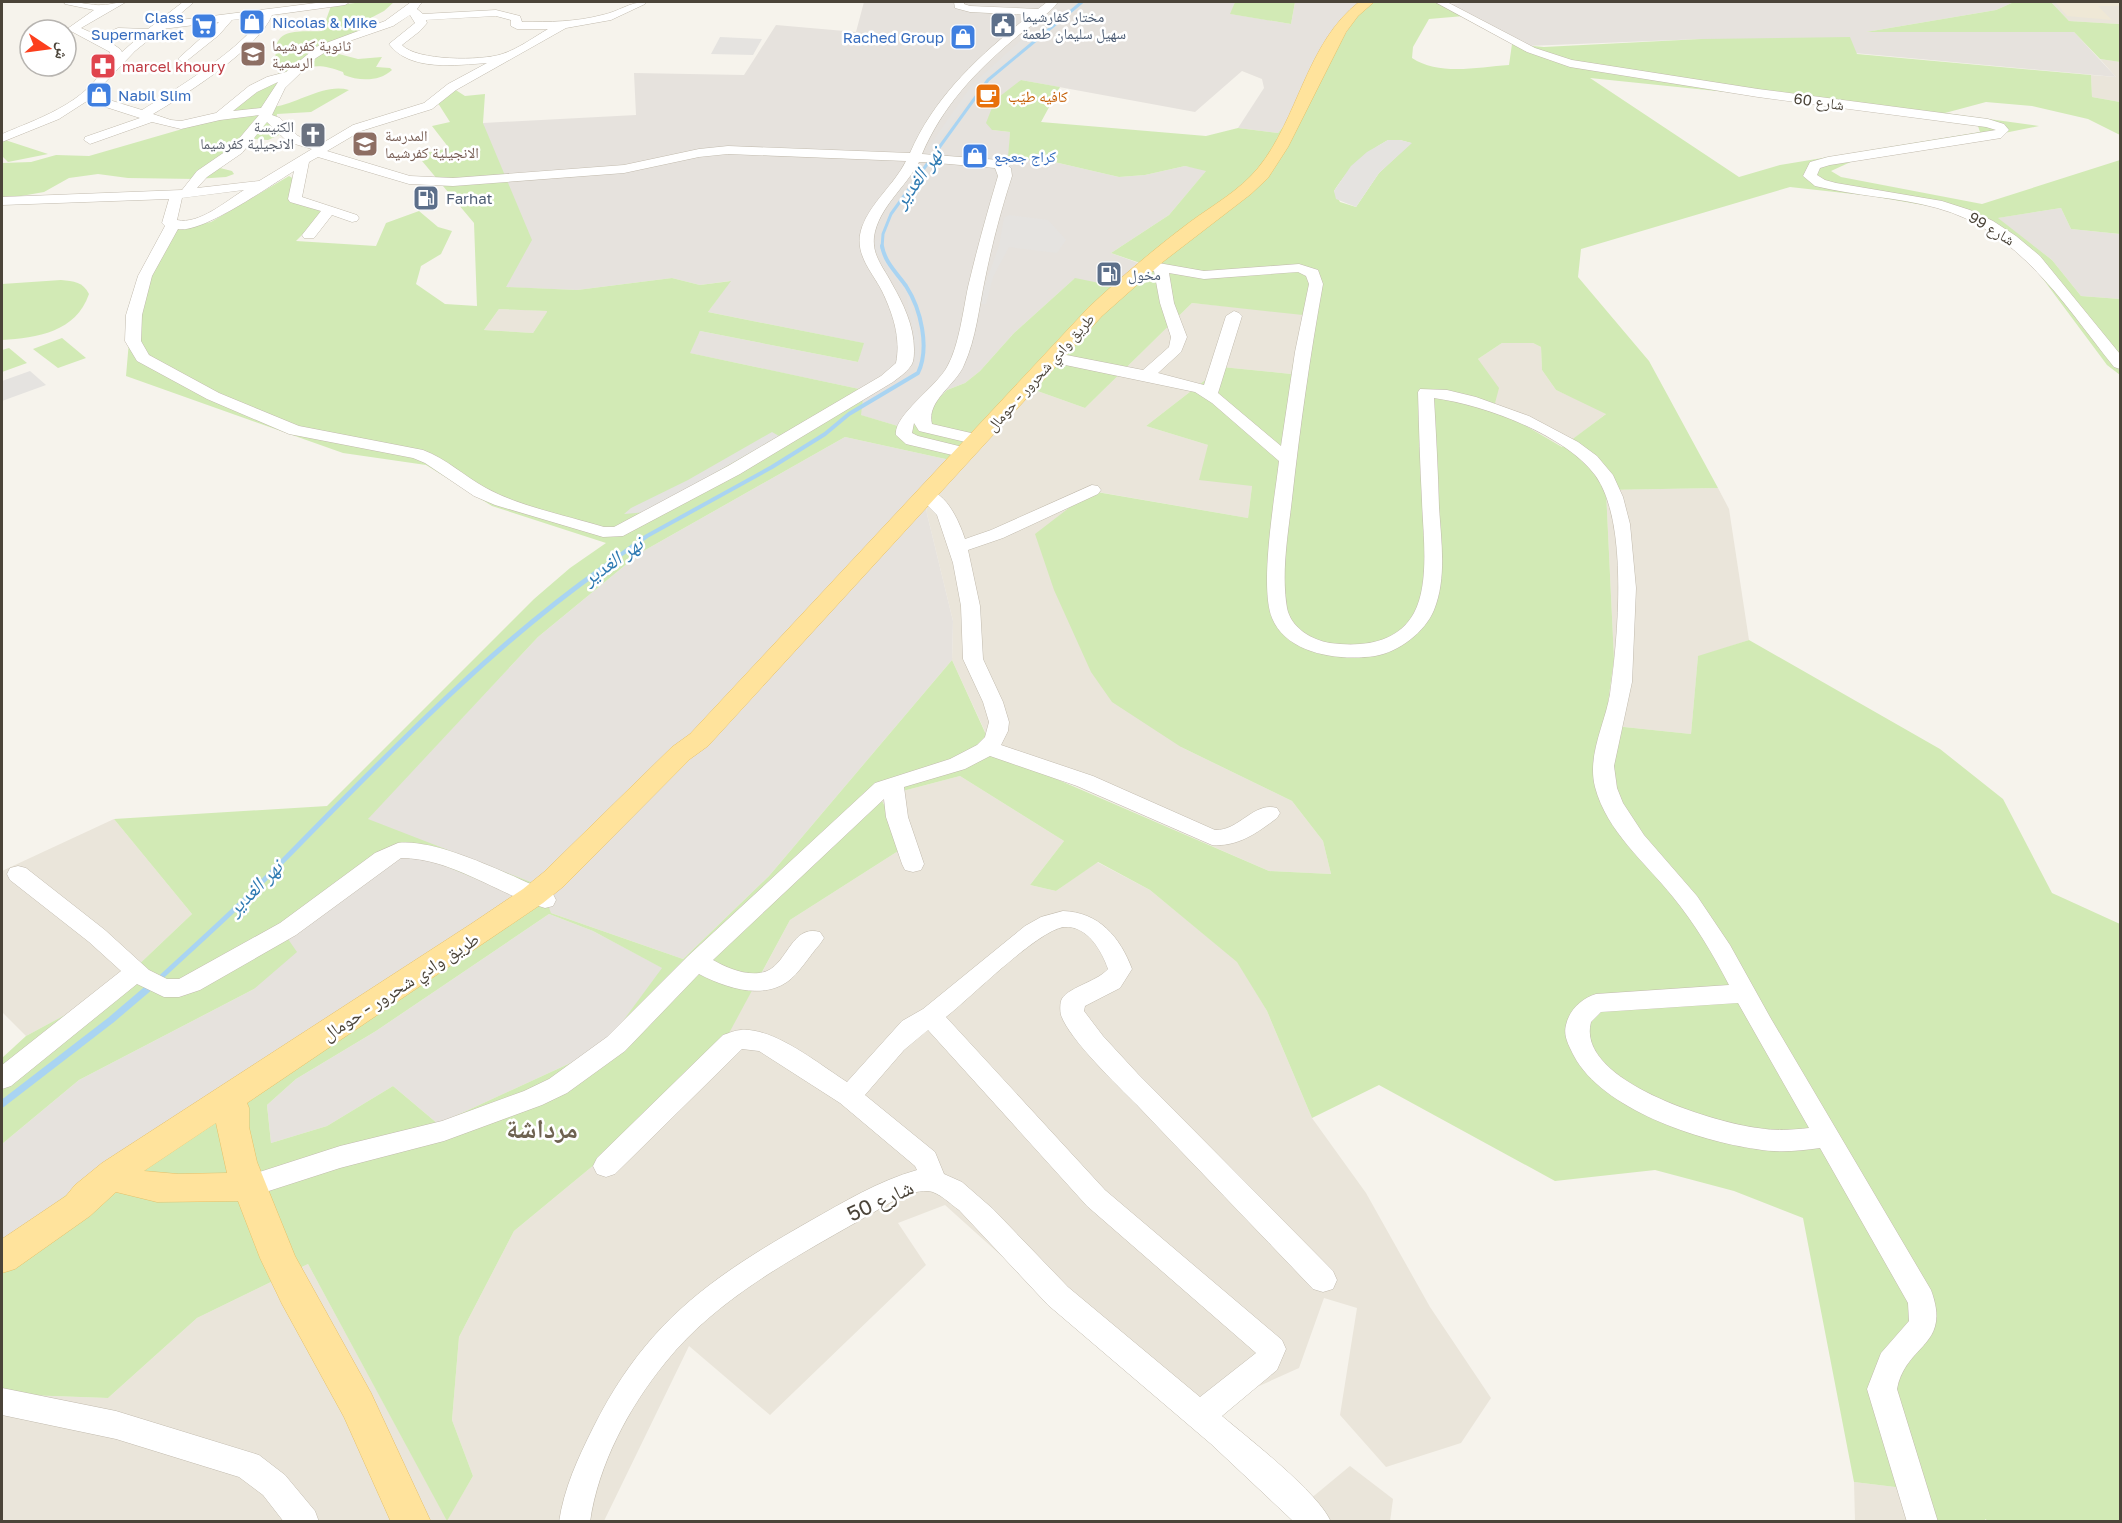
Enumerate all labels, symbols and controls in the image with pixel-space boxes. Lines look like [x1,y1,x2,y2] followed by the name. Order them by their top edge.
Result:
[237,7,267,37] shop icon: Nicolas & Mike
[1022,7,1126,44] place label: مختار كفارشيما سهيل سليمان طعمة
[91,8,184,43] place label: Class Supermarket
[988,10,1018,40] public building icon: مختار كفارشيما سهيل سليمان طعمة
[189,11,219,41] supermarket icon: Class Supermarket
[272,13,377,31] place label: Nicolas & Mike
[18,18,78,78] north arrow
[948,22,978,52] shop icon: Rached Group
[843,28,944,46] place label: Rached Group
[272,36,351,72] place label: ثانوية كفرشيما الرسمية
[238,39,268,69] school or university icon: ثانوية كفرشيما الرسمية
[51,41,74,62] text: ش
[88,51,118,81] pharmacy icon: marcel khoury
[122,57,226,75] place label: marcel khoury
[84,80,114,110] shop icon: Nabil Slim
[973,81,1003,111] cafe icon: كافيه طيّب
[118,86,191,104] place label: Nabil Slim
[1008,87,1068,105] place label: كافيه طيّب
[1792,89,1845,115] street label: شارع 60
[200,117,294,153] place label: الكنيسة الانجيلية كفرشيما
[298,120,328,150] church icon: الكنيسة الانجيلية كفرشيما
[385,126,479,162] place label: المدرسة الانجيلية كفرشيما
[350,129,380,159] school or university icon: المدرسة الانجيلية كفرشيما
[886,140,949,214] water label: نهر الغدير
[960,141,990,171] shop icon: كراج جعجع
[994,147,1056,167] place label: كراج جعجع
[411,183,441,213] fuel station icon: Farhat
[446,189,493,207] place label: Farhat
[1965,207,2018,250] street label: شارع 99
[1094,259,1124,289] fuel station icon: مخول
[1128,265,1161,285] place label: مخول
[982,309,1101,437] street label: طريق وادي شحرور - حومال
[576,529,650,591] water label: نهر الغدير
[220,853,289,922] water label: نهر الغدير
[317,927,485,1049] street label: طريق وادي شحرور - حومال
[506,1113,578,1144] district label: مرداشة
[843,1173,918,1228] street label: شارع 50

